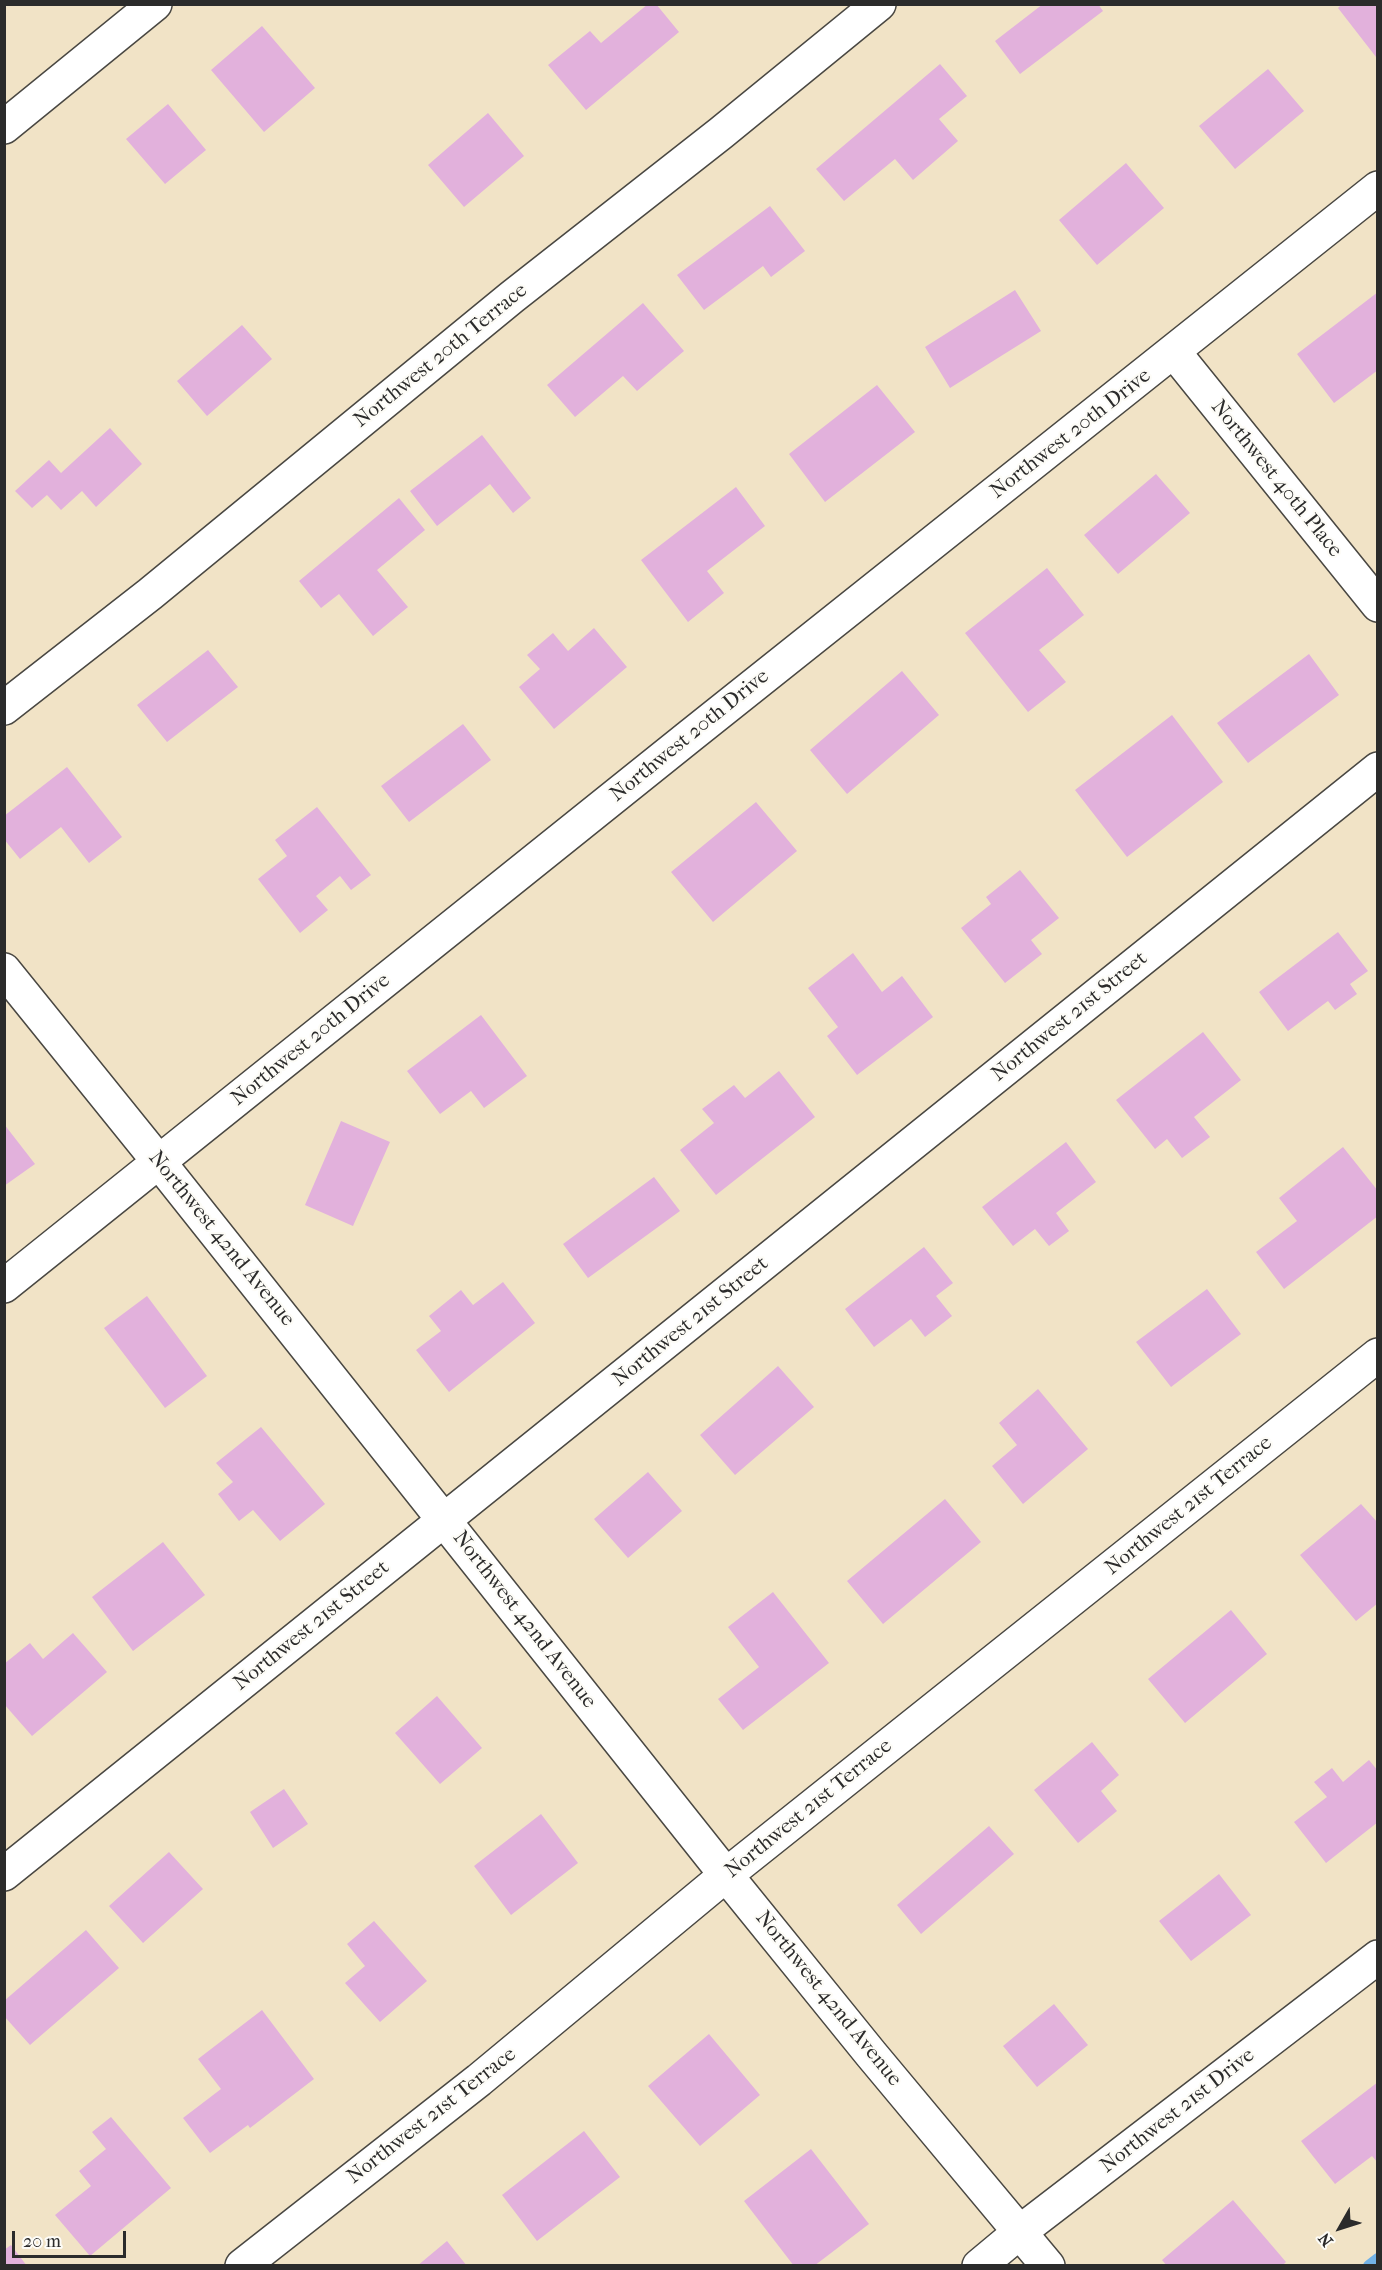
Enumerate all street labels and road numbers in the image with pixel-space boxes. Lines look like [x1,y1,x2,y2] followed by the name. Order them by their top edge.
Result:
[349,278,533,434] street label: Northwest 20th Terrace
[986,363,1156,505] street label: Northwest 20th Drive
[1205,395,1347,563] street label: Northwest 40th Place
[606,664,774,808] street label: Northwest 20th Drive
[987,947,1153,1087] street label: Northwest 21st Street
[227,968,395,1112] street label: Northwest 20th Drive
[143,1146,299,1332] street label: Northwest 42nd Avenue
[608,1252,774,1392] street label: Northwest 21st Street
[1100,1431,1278,1581] street label: Northwest 21st Terrace
[447,1526,601,1714] street label: Northwest 42nd Avenue
[229,1556,395,1696] street label: Northwest 21st Street
[720,1734,898,1884] street label: Northwest 21st Terrace
[750,1906,906,2092] street label: Northwest 42nd Avenue
[343,2042,521,2190] street label: Northwest 21st Terrace
[1096,2043,1260,2179] street label: Northwest 21st Drive

